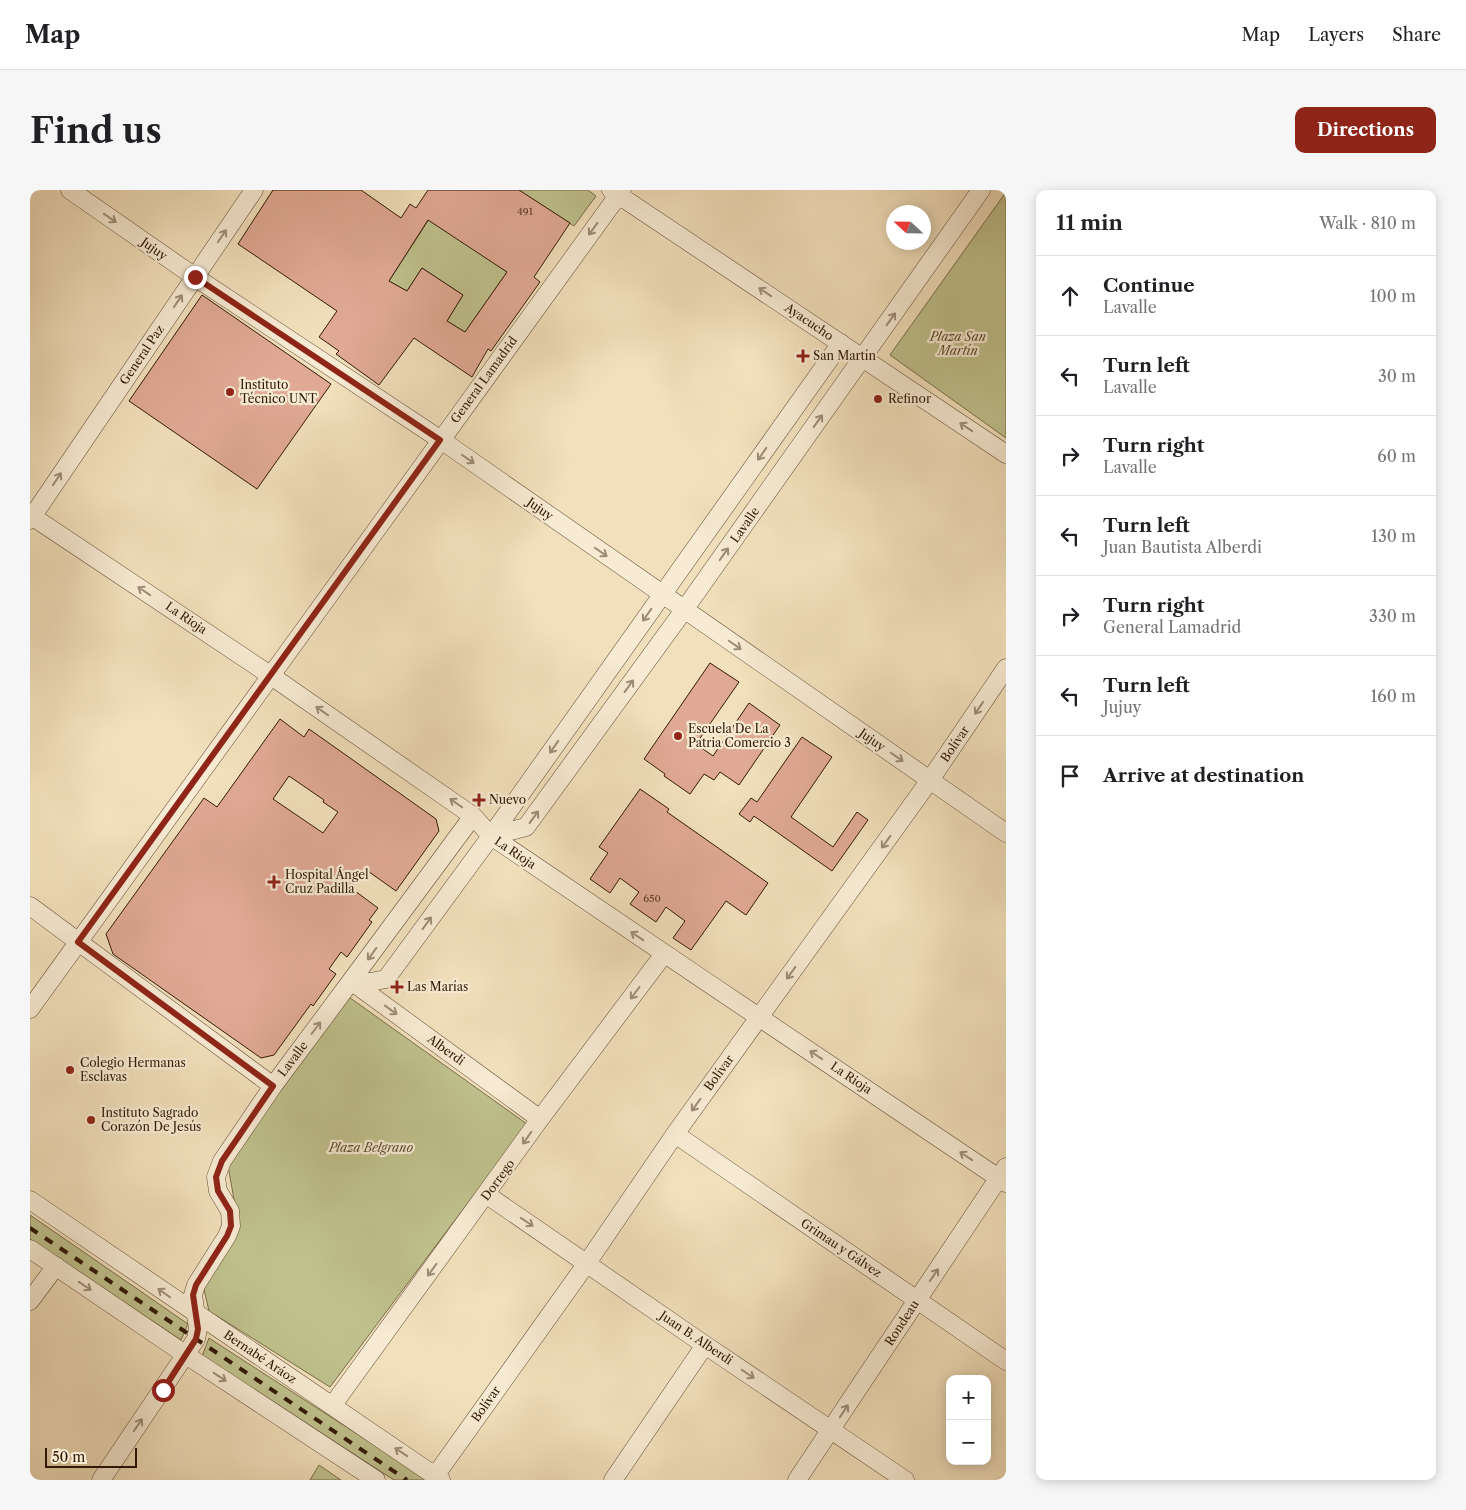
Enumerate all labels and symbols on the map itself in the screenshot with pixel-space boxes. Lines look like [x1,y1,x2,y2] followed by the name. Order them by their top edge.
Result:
[517,205,534,218] house number: 491
[886,205,931,250] north arrow
[103,213,117,223] one-way arrow
[588,222,599,236] one-way arrow
[217,230,227,244] one-way arrow
[137,233,171,263] street label: Jujuy
[184,266,207,289] route end
[758,287,772,297] one-way arrow
[173,295,183,309] one-way arrow
[781,299,837,343] street label: Ayacucho
[886,312,896,326] one-way arrow
[116,322,167,388] street label: General Paz
[929,329,986,358] park label: Plaza San Martín
[447,333,521,426] street label: General Lamadrid
[813,348,876,363] place label: San Martín
[797,350,809,362] marker: San Martín
[240,377,317,406] place label: Instituto Técnico UNT
[224,386,236,398] marker: Instituto Técnico UNT
[888,391,931,406] place label: Refinor
[872,393,884,405] marker: Refinor
[813,415,823,429] one-way arrow
[959,422,973,432] one-way arrow
[757,447,767,461] one-way arrow
[461,454,475,464] one-way arrow
[52,473,62,487] one-way arrow
[523,493,557,523] street label: Jujuy
[727,504,762,545] street label: Lavalle
[594,547,608,557] one-way arrow
[719,547,729,561] one-way arrow
[137,585,151,596] one-way arrow
[163,598,210,637] street label: La Rioja
[642,608,652,622] one-way arrow
[728,640,742,650] one-way arrow
[624,679,634,693] one-way arrow
[974,701,984,715] one-way arrow
[315,706,329,716] one-way arrow
[688,721,791,750] place label: Escuela De La Patria Comercio 3
[937,723,972,765] street label: Bolívar
[855,724,889,754] street label: Jujuy
[672,730,684,742] marker: Escuela De La Patria Comercio 3
[549,740,559,754] one-way arrow
[890,752,904,762] one-way arrow
[489,792,526,807] place label: Nuevo
[473,794,485,806] marker: Nuevo
[449,798,463,808] one-way arrow
[528,811,539,824] one-way arrow
[492,833,539,872] street label: La Rioja
[881,835,891,849] one-way arrow
[285,866,369,896] place label: Hospital Ángel Cruz Padilla
[267,875,281,889] marker: Hospital Ángel Cruz Padilla
[643,892,661,905] house number: 650
[422,917,432,931] one-way arrow
[630,931,644,941] one-way arrow
[367,947,377,961] one-way arrow
[786,966,796,980] one-way arrow
[407,979,468,994] place label: Las Marías
[391,981,403,993] marker: Las Marías
[629,986,640,999] one-way arrow
[384,1005,398,1015] one-way arrow
[311,1021,321,1035] one-way arrow
[424,1031,468,1068] street label: Alberdi
[275,1038,311,1079] street label: Lavalle
[810,1050,824,1060] one-way arrow
[701,1052,737,1093] street label: Bolívar
[80,1055,186,1084] place label: Colegio Hermanas Esclavas
[828,1058,875,1097] street label: La Rioja
[64,1064,76,1076] marker: Colegio Hermanas Esclavas
[691,1098,701,1112] one-way arrow
[101,1105,201,1134] place label: Instituto Sagrado Corazón De Jesús
[85,1114,97,1126] marker: Instituto Sagrado Corazón De Jesús
[522,1131,532,1145] one-way arrow
[328,1140,413,1155] park label: Plaza Belgrano
[959,1150,973,1160] one-way arrow
[478,1156,518,1203] street label: Dorrego
[798,1215,884,1280] street label: Grimau y Gálvez
[520,1217,534,1227] one-way arrow
[427,1262,437,1276] one-way arrow
[928,1268,939,1282] one-way arrow
[78,1281,92,1291] one-way arrow
[158,1288,172,1298] one-way arrow
[881,1297,922,1348] street label: Rondeau
[655,1306,736,1368] street label: Juan B. Alberdi
[221,1327,299,1386] street label: Bernabé Aráoz
[740,1369,754,1379] one-way arrow
[212,1372,226,1382] one-way arrow
[152,1379,175,1402] route start
[468,1383,503,1425] street label: Bolívar
[839,1404,849,1418] one-way arrow
[133,1419,143,1433] one-way arrow
[45,1445,138,1468] scale bar
[394,1447,408,1457] one-way arrow

